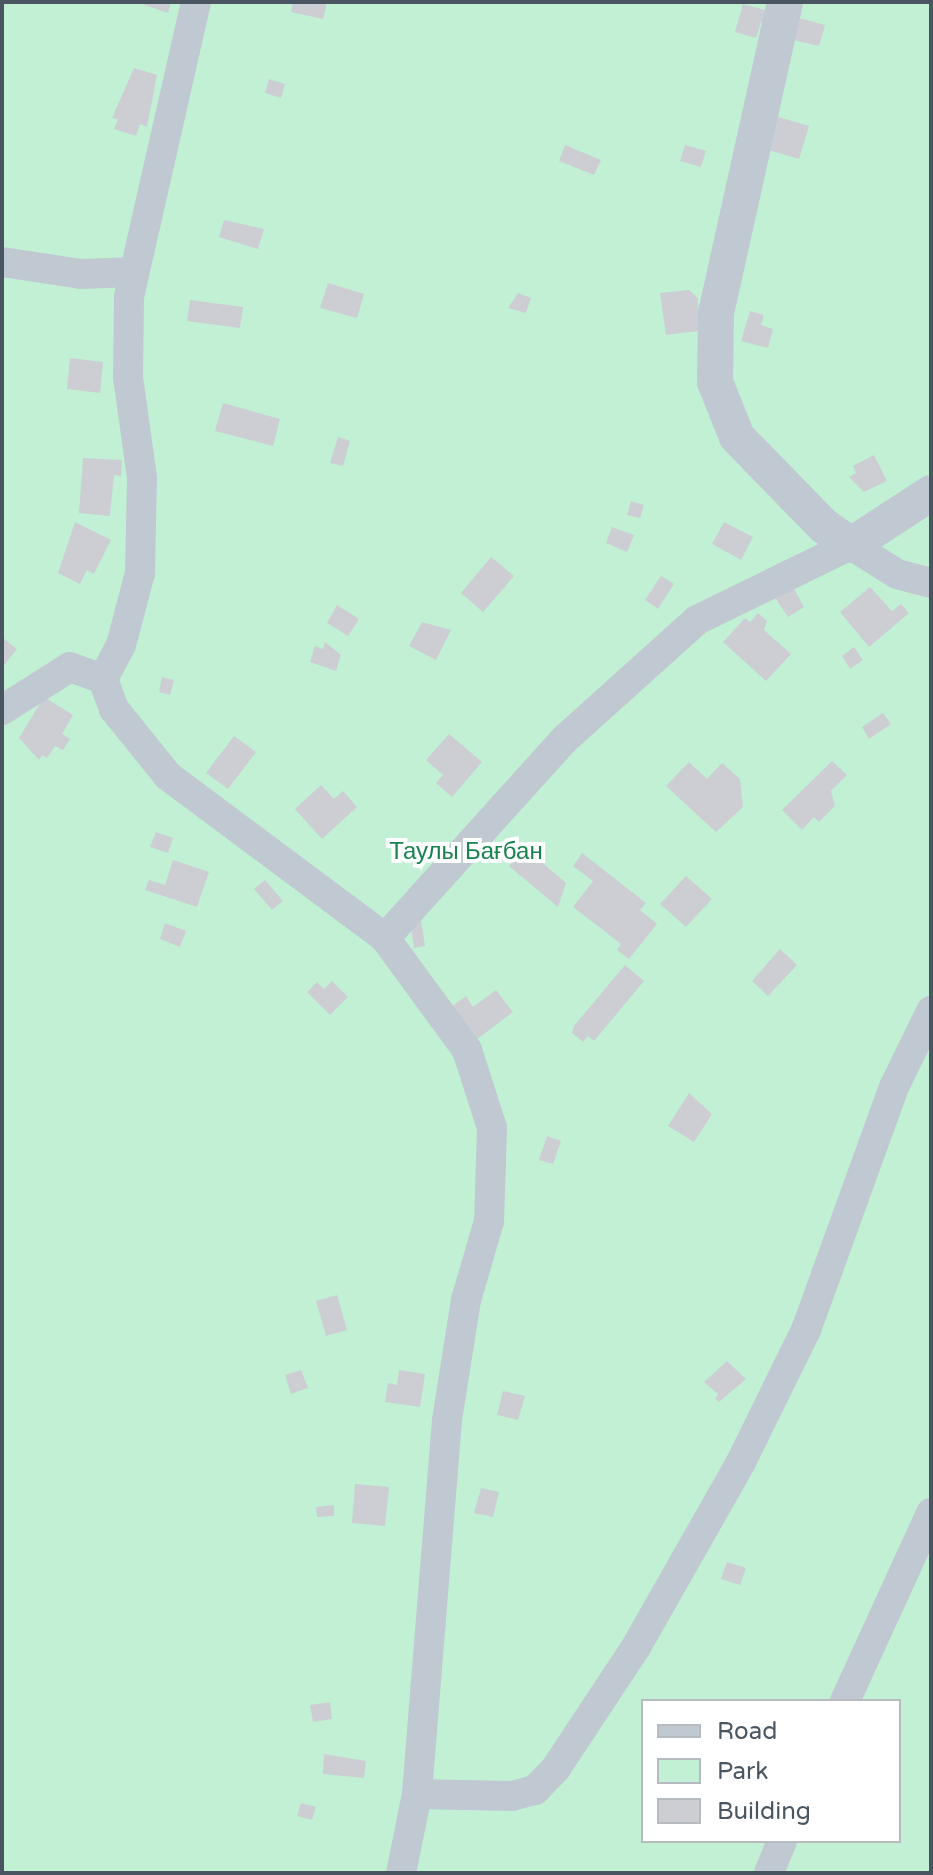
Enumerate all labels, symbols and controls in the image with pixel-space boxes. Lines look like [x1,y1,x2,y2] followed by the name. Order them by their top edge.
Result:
[389,838,543,866] park label: Таулы Бағбан
[641,1699,901,1843] legend
[717,1717,777,1746] text: Road
[717,1757,768,1786] text: Park
[717,1797,811,1826] text: Building

